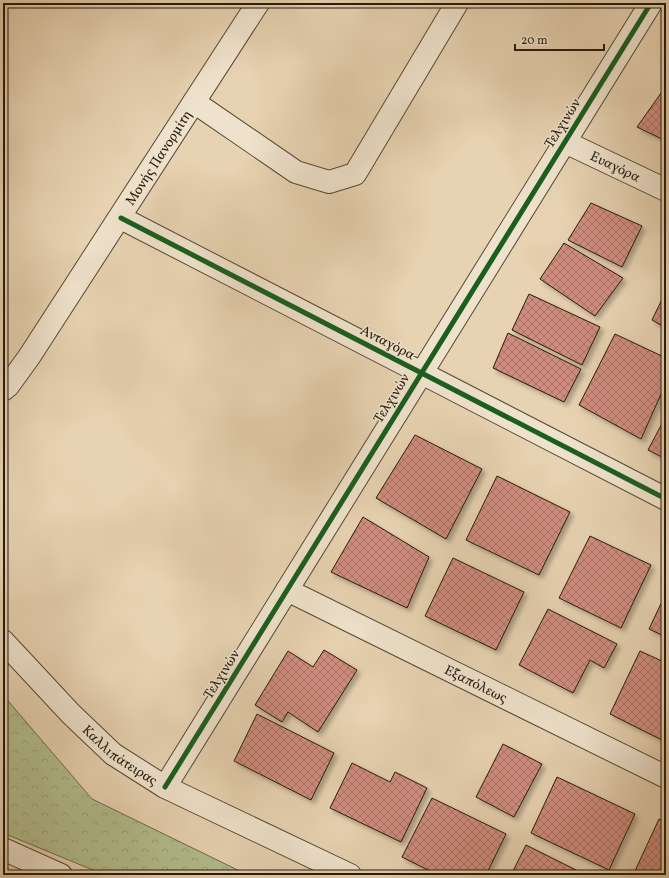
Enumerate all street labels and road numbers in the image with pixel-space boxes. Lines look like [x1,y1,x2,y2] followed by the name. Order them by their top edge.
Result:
[541,95,586,152] street label: Τελχινών
[122,107,197,209] street label: Μονής Πανορμίτη
[587,147,644,188] street label: Ευαγόρα
[357,321,418,365] street label: Ανταγόρα
[370,370,415,427] street label: Τελχινών
[200,646,245,703] street label: Τελχινών
[441,661,510,708] street label: Εξαπόλεως
[77,721,161,791] street label: Καλλιπάτειρας

